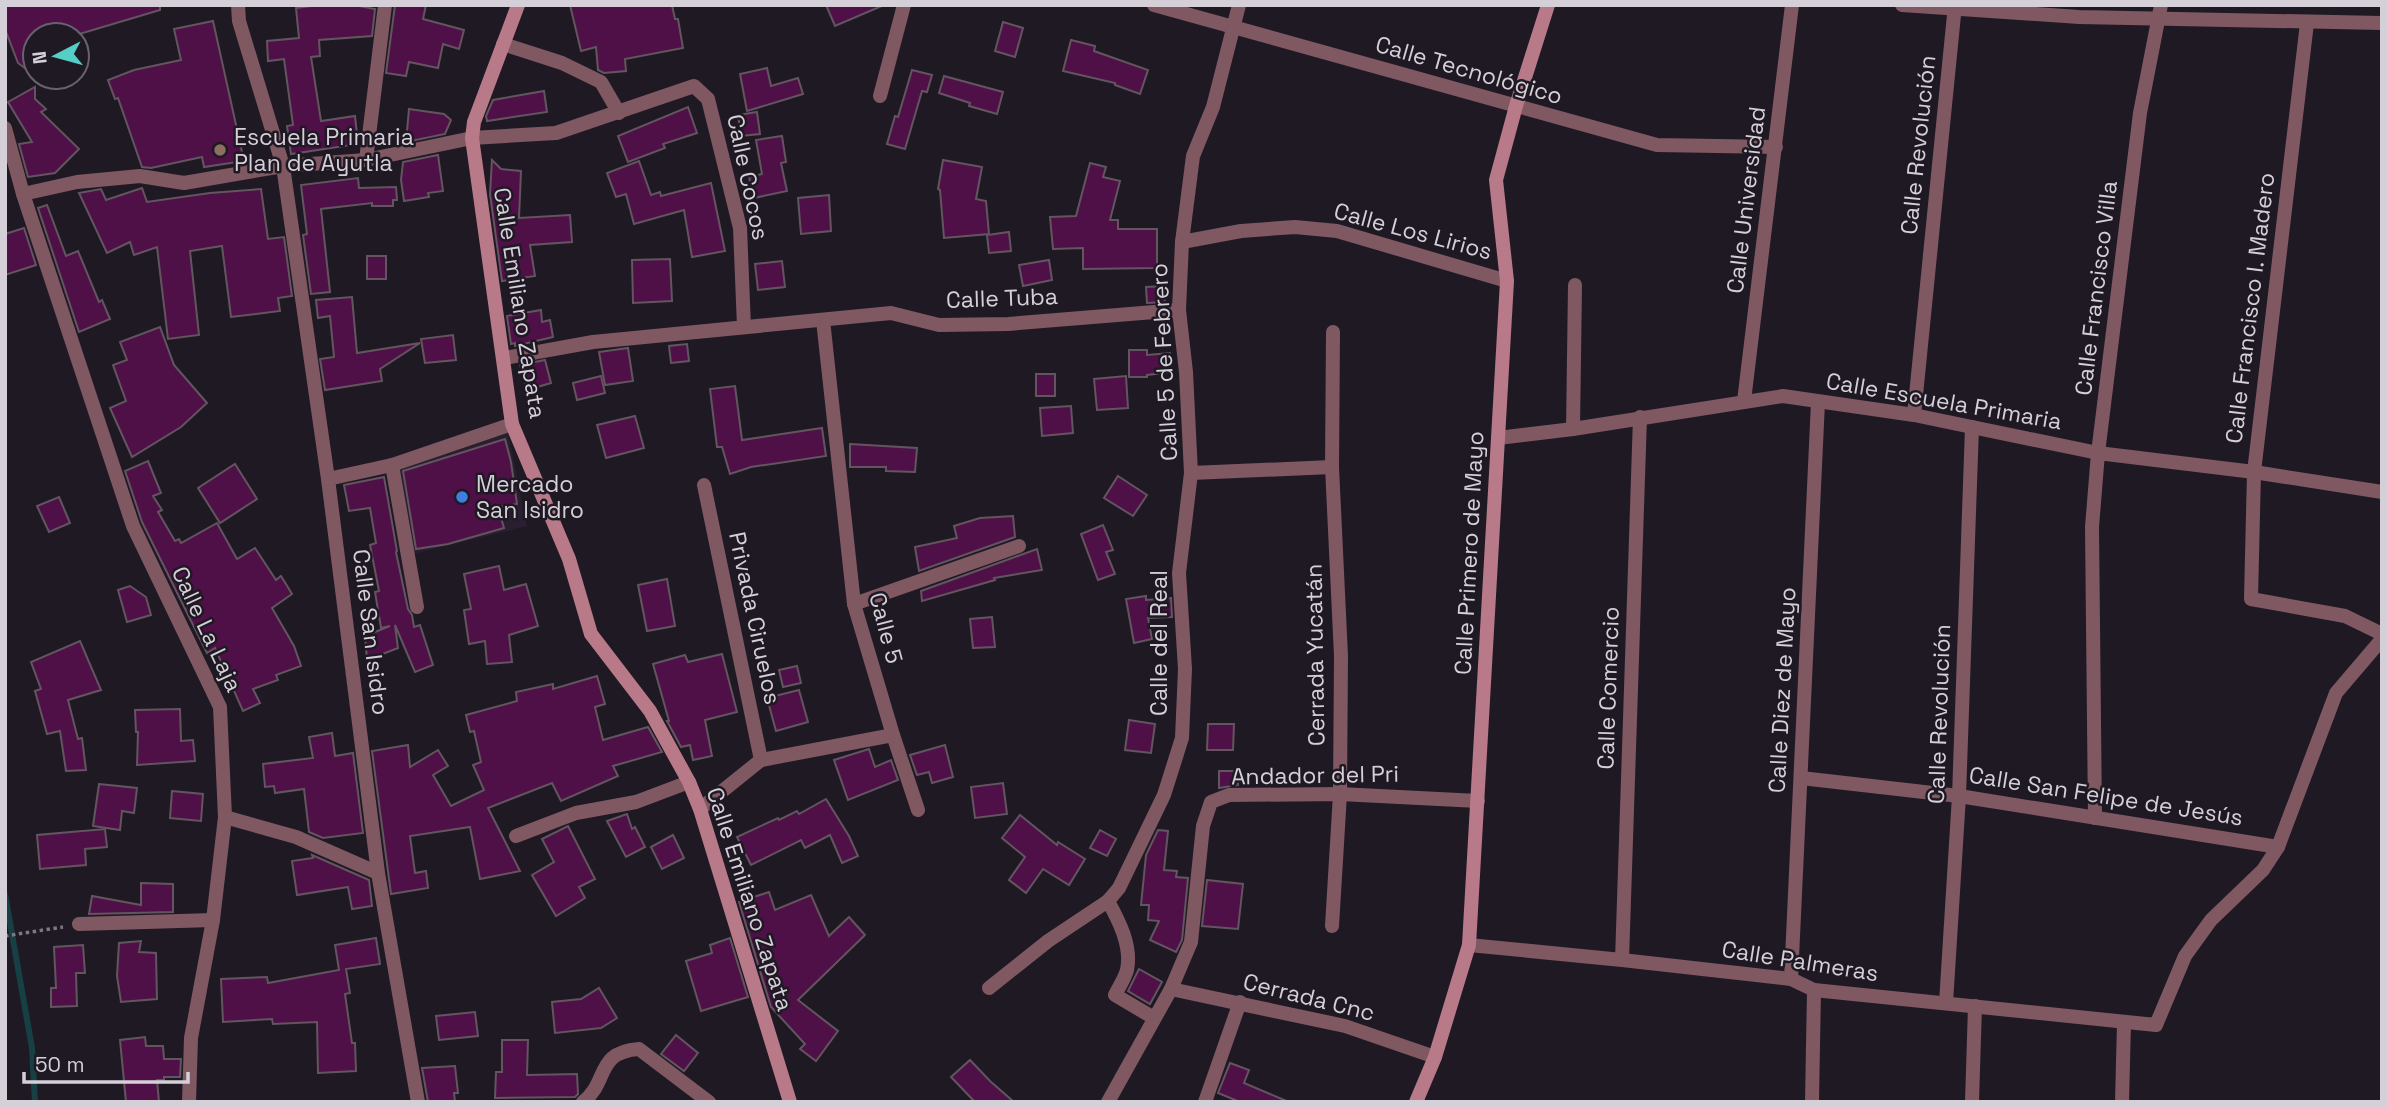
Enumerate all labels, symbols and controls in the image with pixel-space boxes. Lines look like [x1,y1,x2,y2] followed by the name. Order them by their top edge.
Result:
[21,21,91,91] north arrow
[1372,29,1566,111] street label: Calle Tecnológico
[26,50,53,65] text: N
[1894,54,1942,236] street label: Calle Revolución
[1720,105,1772,295] street label: Calle Universidad
[720,111,776,243] street label: Calle Cocos
[234,122,414,178] place label: Escuela Primaria Plan de Ayutla
[212,142,228,158] marker: Escuela Primaria Plan de Ayutla
[2219,171,2281,445] street label: Calle Francisco I. Madero
[2068,179,2124,397] street label: Calle Francisco Villa
[487,185,553,421] street label: Calle Emiliano Zapata
[1331,196,1495,266] street label: Calle Los Lirios
[1144,262,1184,462] street label: Calle 5 de Febrero
[945,281,1059,315] street label: Calle Tuba
[1824,365,2064,437] street label: Calle Escuela Primaria
[1448,430,1490,676] street label: Calle Primero de Mayo
[476,469,584,525] place label: Mercado San Isidro
[454,489,470,505] marker: Mercado San Isidro
[722,529,788,707] street label: Privada Ciruelos
[346,547,396,717] street label: Calle San Isidro
[165,561,249,697] street label: Calle La Laja
[1298,564,1332,746] street label: Cerrada Yucatán
[1144,570,1174,716] street label: Calle del Real
[1762,586,1802,794] street label: Calle Diez de Mayo
[862,589,910,667] street label: Calle 5
[1590,606,1626,770] street label: Calle Comercio
[1921,624,1957,804] street label: Calle Revolución
[1231,759,1399,791] street label: Andador del Pri
[1967,760,2245,832] street label: Calle San Felipe de Jesús
[700,783,800,1015] street label: Calle Emiliano Zapata
[1720,934,1880,988] street label: Calle Palmeras
[1240,966,1378,1028] street label: Cerrada Cnc
[24,1040,189,1084] scale bar
[35,1051,85,1078] text: 50 m

